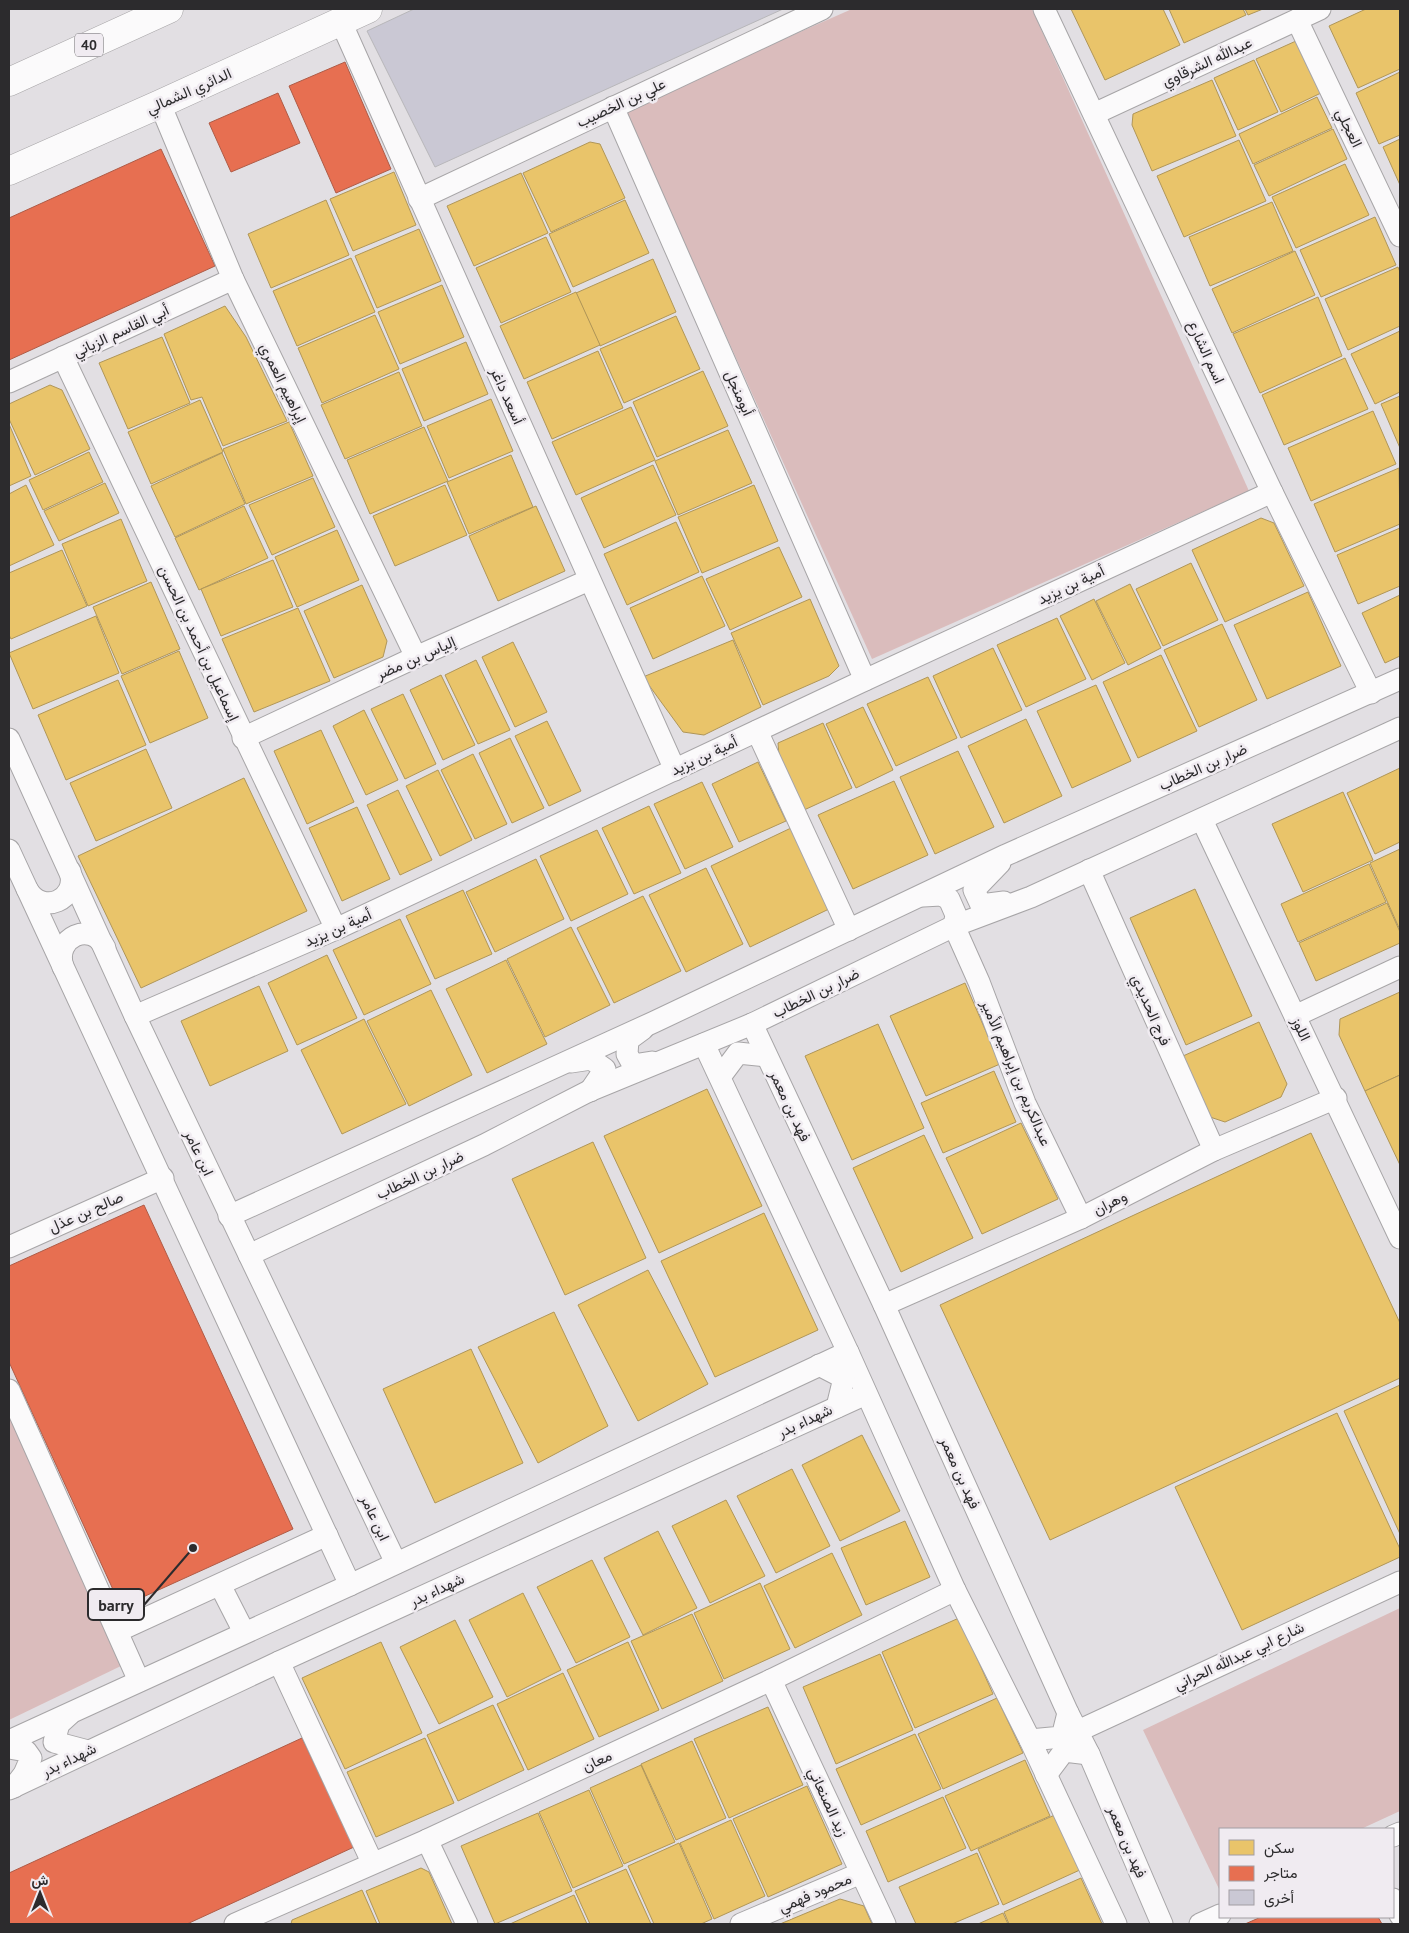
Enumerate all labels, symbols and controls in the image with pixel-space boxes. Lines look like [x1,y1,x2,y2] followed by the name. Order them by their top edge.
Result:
[1159,32,1257,94] street label: عبدالله الشرقاوي
[75,34,103,56] road number: 40
[143,63,236,121] street label: الدائري الشمالي
[573,74,670,135] street label: علي بن الخصيب
[1328,105,1367,152] street label: العجلي
[70,300,174,365] street label: أبي القاسم الزياني
[1182,317,1229,387] street label: اسم الشارع
[252,340,311,428] street label: إبراهيم العمري
[486,364,529,428] street label: أسعد داغر
[721,367,758,419] street label: أبومنجل
[1034,561,1108,609] street label: أمية بن يزيد
[154,562,244,725] street label: إسماعيل بن أحمد بن الحسن
[372,631,459,685] street label: إلياس بن مضر
[667,732,741,780] street label: أمية بن يزيد
[1156,739,1250,795] street label: ضرار بن الخطاب
[301,904,375,952] street label: أمية بن يزيد
[769,963,863,1023] street label: ضرار بن الخطاب
[1124,971,1176,1050] street label: فرج الحديدي
[976,996,1056,1149] street label: عبدالكريم بن إبراهيم الأمير
[1287,1013,1315,1044] street label: اللوز
[764,1066,815,1145] street label: فهد بن معمر
[179,1126,218,1179] street label: ابن عامر
[373,1146,467,1204] street label: ضرار بن الخطاب
[1090,1186,1130,1219] street label: وهران
[45,1187,127,1238] street label: صالح بن عذل
[773,1400,835,1442] street label: شهداء بدر
[935,1433,985,1512] street label: فهد بن معمر
[355,1491,394,1544] street label: ابن عامر
[405,1569,467,1611] street label: شهداء بدر
[88,1589,144,1620] callout: barry
[98,1595,134,1615] text: barry
[1171,1617,1309,1698] street label: شارع ابي عبدالله الحراني
[37,1738,99,1781] street label: شهداء بدر
[579,1745,615,1776] street label: معان
[801,1764,853,1841] street label: زيد الصنعاني
[1102,1802,1151,1881] street label: فهد بن معمر
[1219,1828,1394,1918] legend
[1264,1838,1294,1858] text: سكن
[1263,1863,1298,1882] text: متاجر
[15,1868,65,1918] north arrow
[775,1869,856,1920] street label: محمود فهمي
[32,1871,49,1889] text: ش
[1264,1888,1294,1908] text: أخرى

